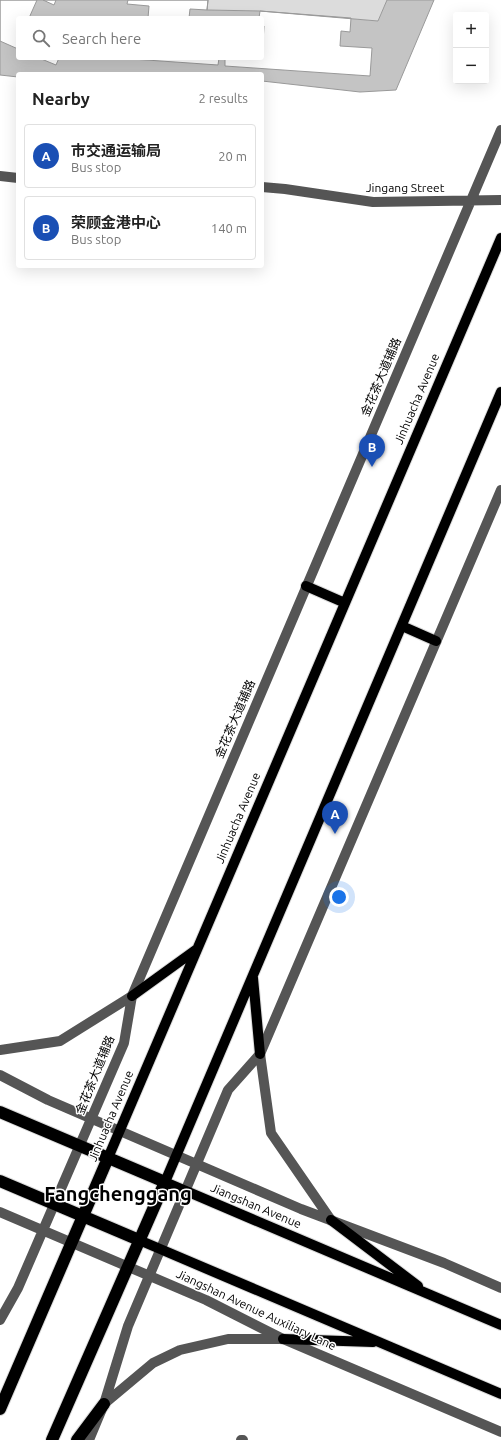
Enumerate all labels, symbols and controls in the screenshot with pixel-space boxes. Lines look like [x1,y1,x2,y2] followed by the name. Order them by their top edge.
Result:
[453,12,489,84] map controls
[453,12,489,48] button: +
[16,16,264,60] search box
[30,27,52,49] icon: search
[62,30,141,47] text: Search here
[453,48,489,84] button: −
[32,89,90,108] text: Nearby
[198,91,248,105] text: 2 results
[71,142,161,159] text: 巿交通运输局
[41,149,51,163] text: A
[218,149,247,163] text: 20 m
[71,160,121,174] text: Bus stop
[366,181,445,194] street label: Jingang Street
[71,214,161,231] text: 荣顾金港中心
[42,221,50,235] text: B
[211,221,247,235] text: 140 m
[71,232,121,246] text: Bus stop
[358,336,403,418] street label: 金花茶大道辅路
[392,351,442,446] street label: Jinhuacha Avenue
[359,434,385,467] pin: B
[212,678,257,760] street label: 金花茶大道辅路
[213,770,263,865] street label: Jinhuacha Avenue
[322,801,348,834] pin: A
[329,887,349,907] your location
[73,1033,116,1116] street label: 金花茶大道辅路
[86,1068,136,1163] street label: Jinhuacha Avenue
[209,1181,303,1230] street label: Jiangshan Avenue
[44,1182,192,1205] district label: Fangchenggang
[174,1267,338,1352] street label: Jiangshan Avenue Auxiliary Lane

